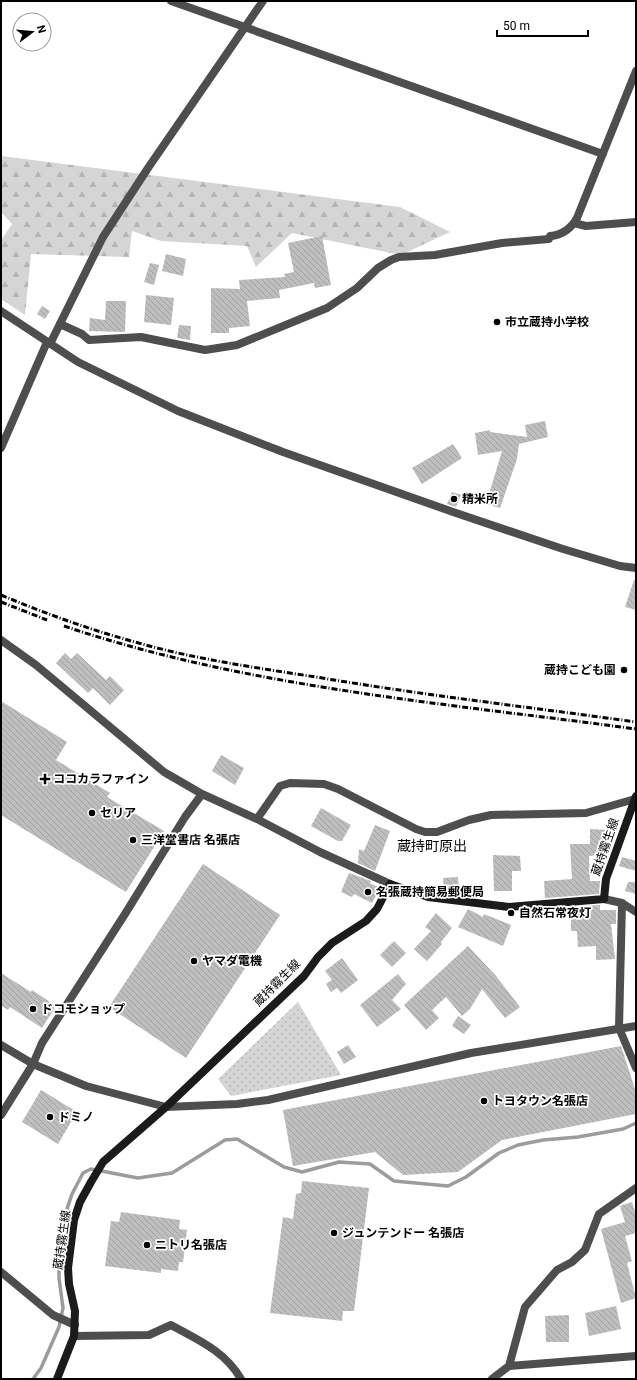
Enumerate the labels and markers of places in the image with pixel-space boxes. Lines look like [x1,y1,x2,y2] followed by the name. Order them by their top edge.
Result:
[505,315,589,329] place label: 市立蔵持小学校
[492,317,502,327] marker: 市立蔵持小学校
[462,492,498,506] place label: 精米所
[449,494,459,504] marker: 精米所
[544,663,616,677] place label: 蔵持こども園
[619,665,629,675] marker: 蔵持こども園
[53,772,149,786] place label: ココカラファイン
[40,774,50,784] marker: ココカラファイン
[100,806,136,820] place label: セリア
[87,808,97,818] marker: セリア
[141,833,240,847] place label: 三洋堂書店 名張店
[128,835,138,845] marker: 三洋堂書店 名張店
[376,885,484,899] place label: 名張蔵持簡易郵便局
[363,887,373,897] marker: 名張蔵持簡易郵便局
[519,906,591,920] place label: 自然石常夜灯
[506,908,516,918] marker: 自然石常夜灯
[202,954,262,968] place label: ヤマダ電機
[189,956,199,966] marker: ヤマダ電機
[41,1002,125,1016] place label: ドコモショップ
[28,1004,38,1014] marker: ドコモショップ
[492,1094,588,1108] place label: トヨタウン名張店
[479,1096,489,1106] marker: トヨタウン名張店
[58,1110,94,1124] place label: ドミノ
[45,1112,55,1122] marker: ドミノ
[342,1226,464,1240] place label: ジュンテンドー 名張店
[329,1228,339,1238] marker: ジュンテンドー 名張店
[155,1238,227,1252] place label: ニトリ名張店
[142,1240,152,1250] marker: ニトリ名張店

